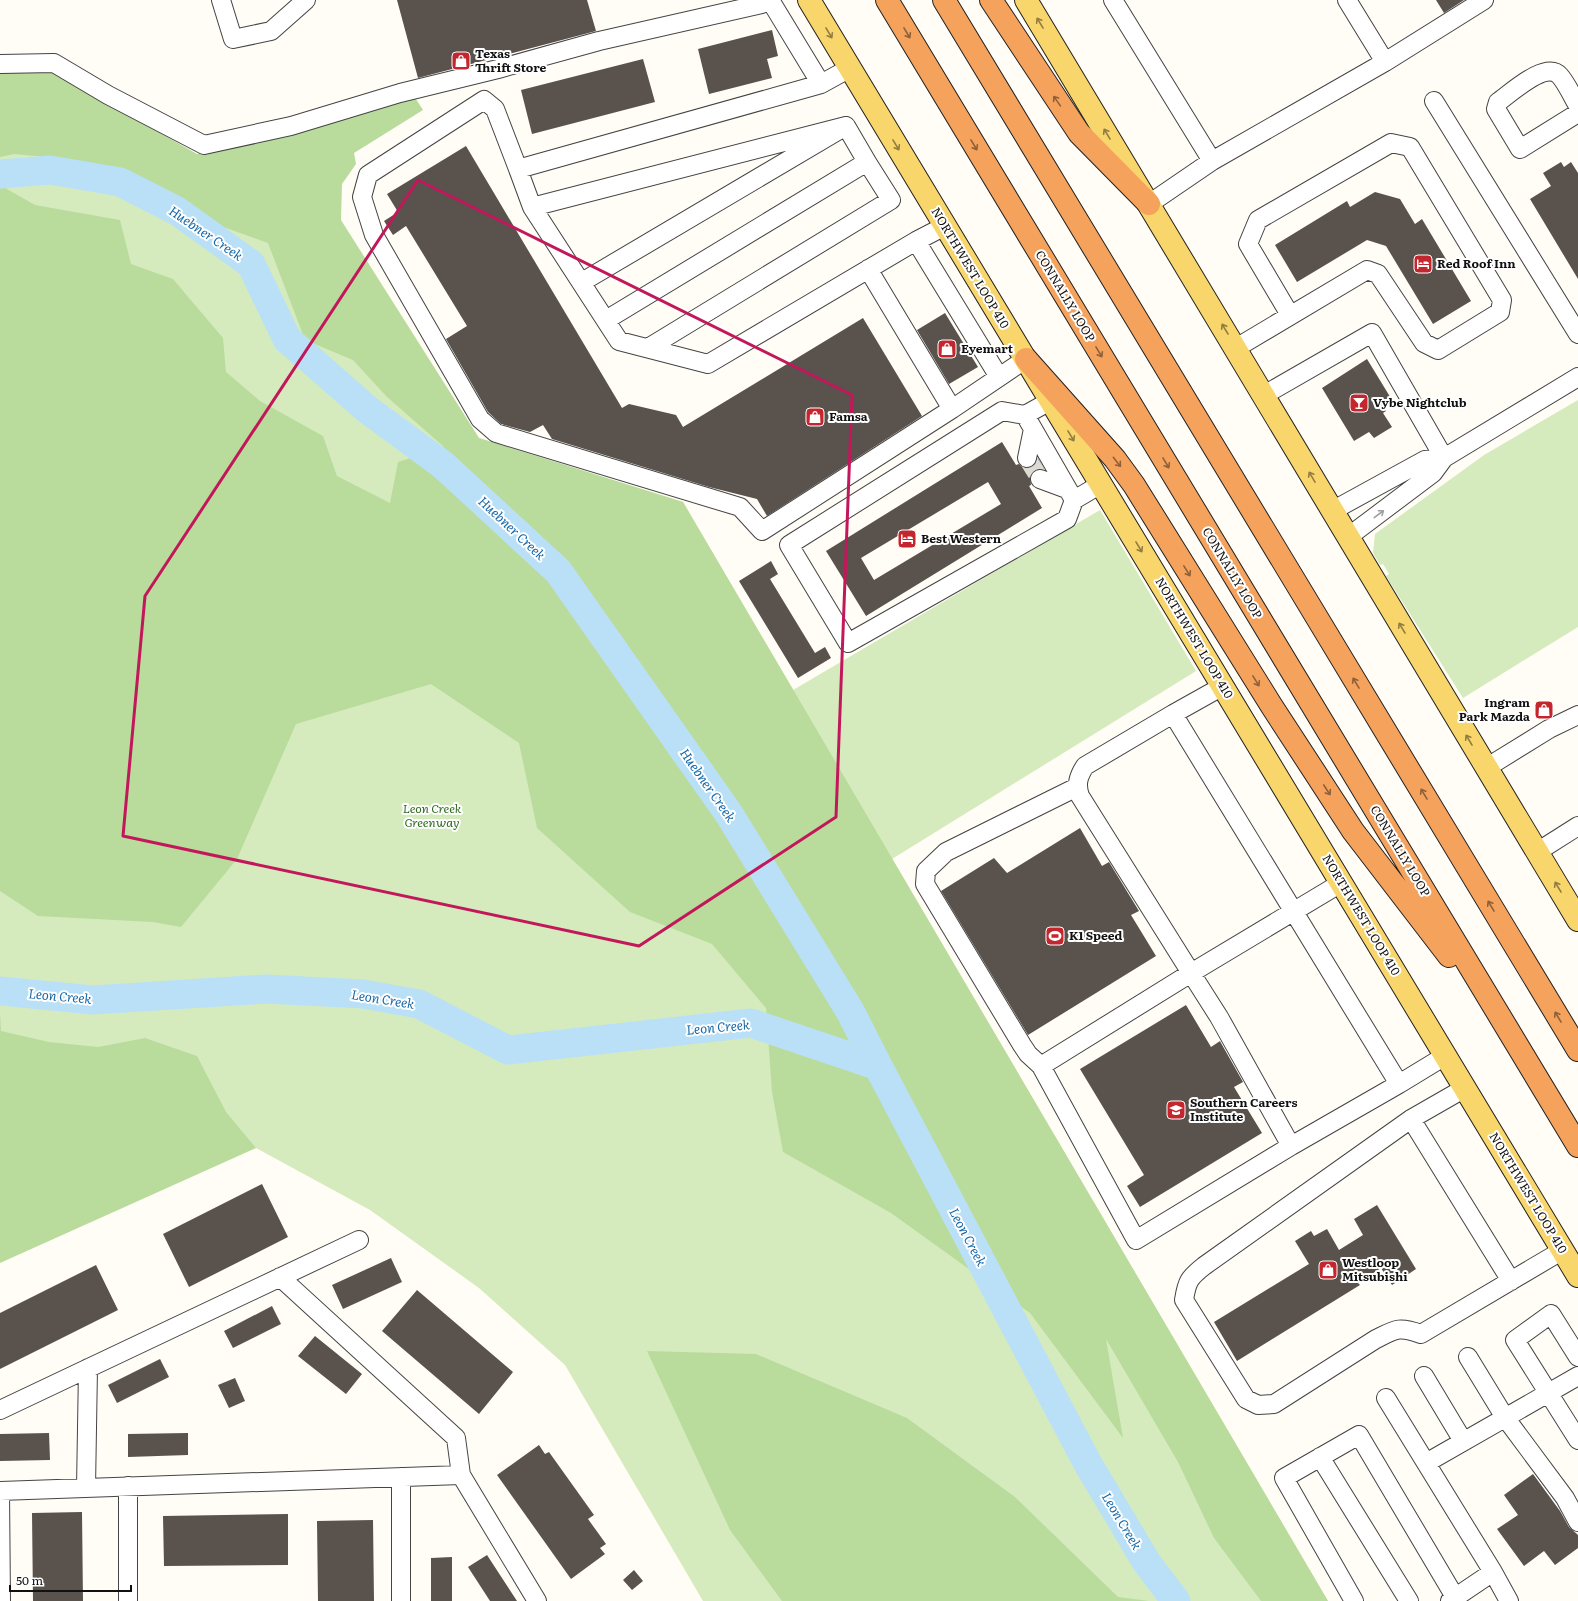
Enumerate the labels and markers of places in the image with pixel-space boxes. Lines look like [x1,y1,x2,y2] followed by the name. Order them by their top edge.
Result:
[475,44,547,76] place label: Texas Thrift Store
[450,50,472,72] shop icon: Texas Thrift Store
[1412,253,1434,275] hotel icon: Red Roof Inn
[1437,254,1516,272] place label: Red Roof Inn
[936,338,958,360] shop icon: Eyemart
[961,339,1014,357] place label: Eyemart
[1348,392,1370,414] bar icon: Vybe Nightclub
[1373,393,1467,411] place label: Vybe Nightclub
[804,406,826,428] shop icon: Famsa
[829,407,868,425] place label: Famsa
[896,528,918,550] hotel icon: Best Western
[921,529,1002,547] place label: Best Western
[1459,693,1530,725] place label: Ingram Park Mazda
[1533,699,1555,721] shop icon: Ingram Park Mazda
[1044,925,1066,947] sports icon: K1 Speed
[1069,926,1123,944] place label: K1 Speed
[1190,1093,1298,1125] place label: Southern Careers Institute
[1165,1099,1187,1121] school or university icon: Southern Careers Institute
[1342,1253,1408,1285] place label: Westloop Mitsubishi
[1317,1259,1339,1281] shop icon: Westloop Mitsubishi

